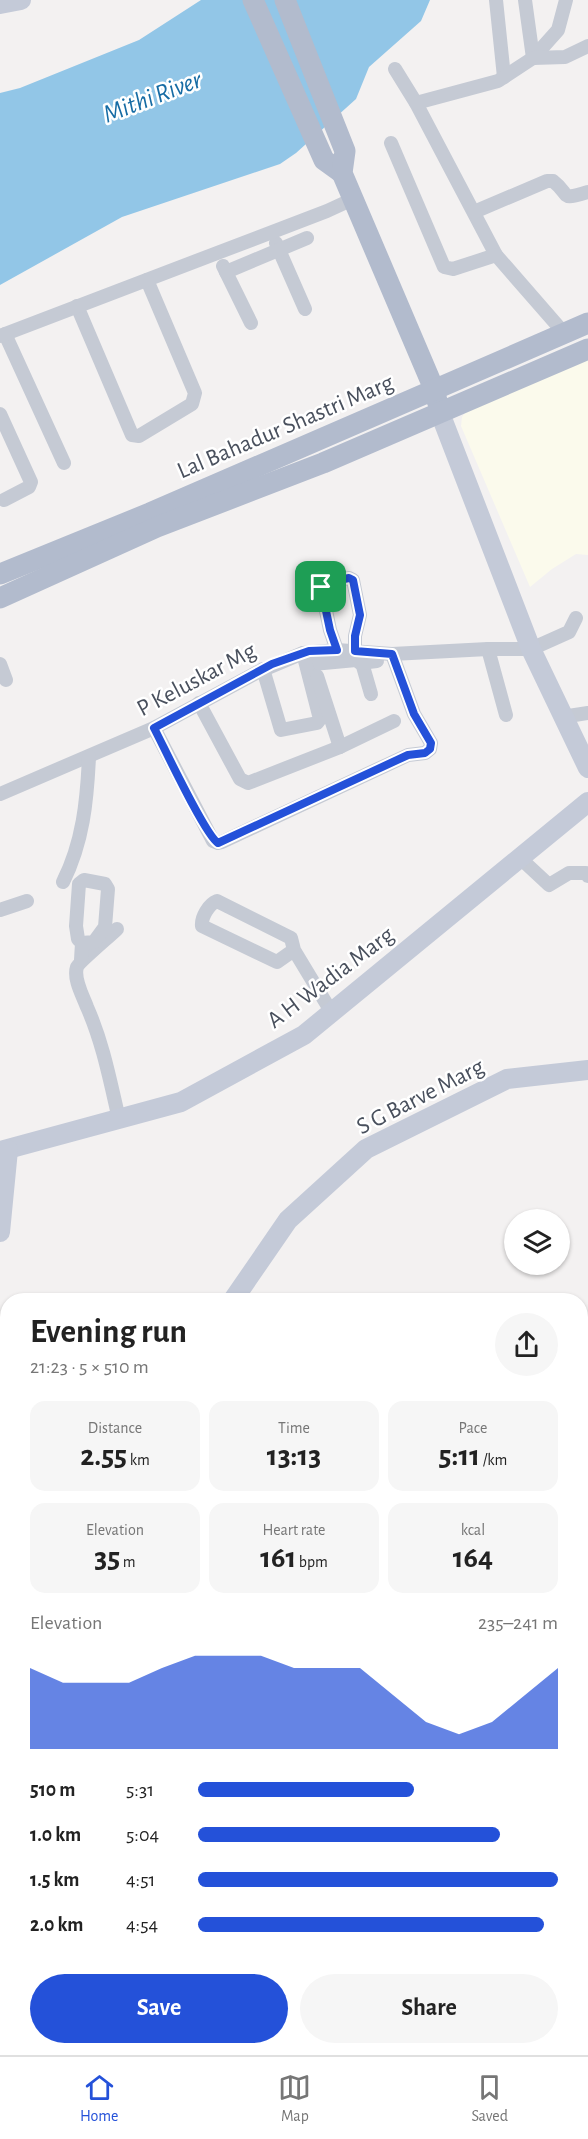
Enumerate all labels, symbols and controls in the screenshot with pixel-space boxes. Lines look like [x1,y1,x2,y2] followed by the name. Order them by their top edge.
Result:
[99,66,207,128] water label: Mithi River
[174,370,397,483] street label: Lal Bahadur Shastri Marg
[295,561,346,612] pin
[304,570,337,603] icon: arrive
[133,638,260,721] street label: P Keluskar Mg
[263,922,399,1033] street label: A H Wadia Marg
[353,1054,488,1139] street label: S G Barve Marg
[504,1209,570,1275] map controls
[504,1209,570,1275] button: layers
[495,1313,558,1376] button: share
[30,1316,187,1349] text: Evening run
[30,1357,149,1377] text: 21:23 · 5 × 510 m
[88,1420,142,1436] text: Distance
[278,1420,310,1436] text: Time
[459,1420,487,1436] text: Pace
[80,1441,127,1471] text: 2.55
[267,1441,321,1471] text: 13:13
[439,1441,480,1471] text: 5:11
[127,1452,150,1468] text: km
[480,1452,507,1468] text: /km
[86,1522,144,1538] text: Elevation
[263,1522,325,1538] text: Heart rate
[461,1522,485,1538] text: kcal
[94,1543,120,1573] text: 35
[260,1543,296,1573] text: 161
[453,1543,493,1573] text: 164
[120,1554,136,1570] text: m
[296,1554,328,1570] text: bpm
[30,1613,102,1633] text: Elevation
[478,1613,558,1633] text: 235–241 m
[30,1780,75,1800] text: 510 m
[126,1780,154,1800] text: 5:31
[30,1825,81,1845] text: 1.0 km
[126,1825,159,1845] text: 5:04
[30,1870,79,1890] text: 1.5 km
[126,1870,155,1890] text: 4:51
[30,1915,83,1935] text: 2.0 km
[126,1915,158,1935] text: 4:54
[30,1974,288,2043] button: Save
[300,1974,558,2043] button: Share
[80,2071,118,2126] tab: Home
[278,2071,311,2126] tab: Map
[471,2071,508,2126] tab: Saved

